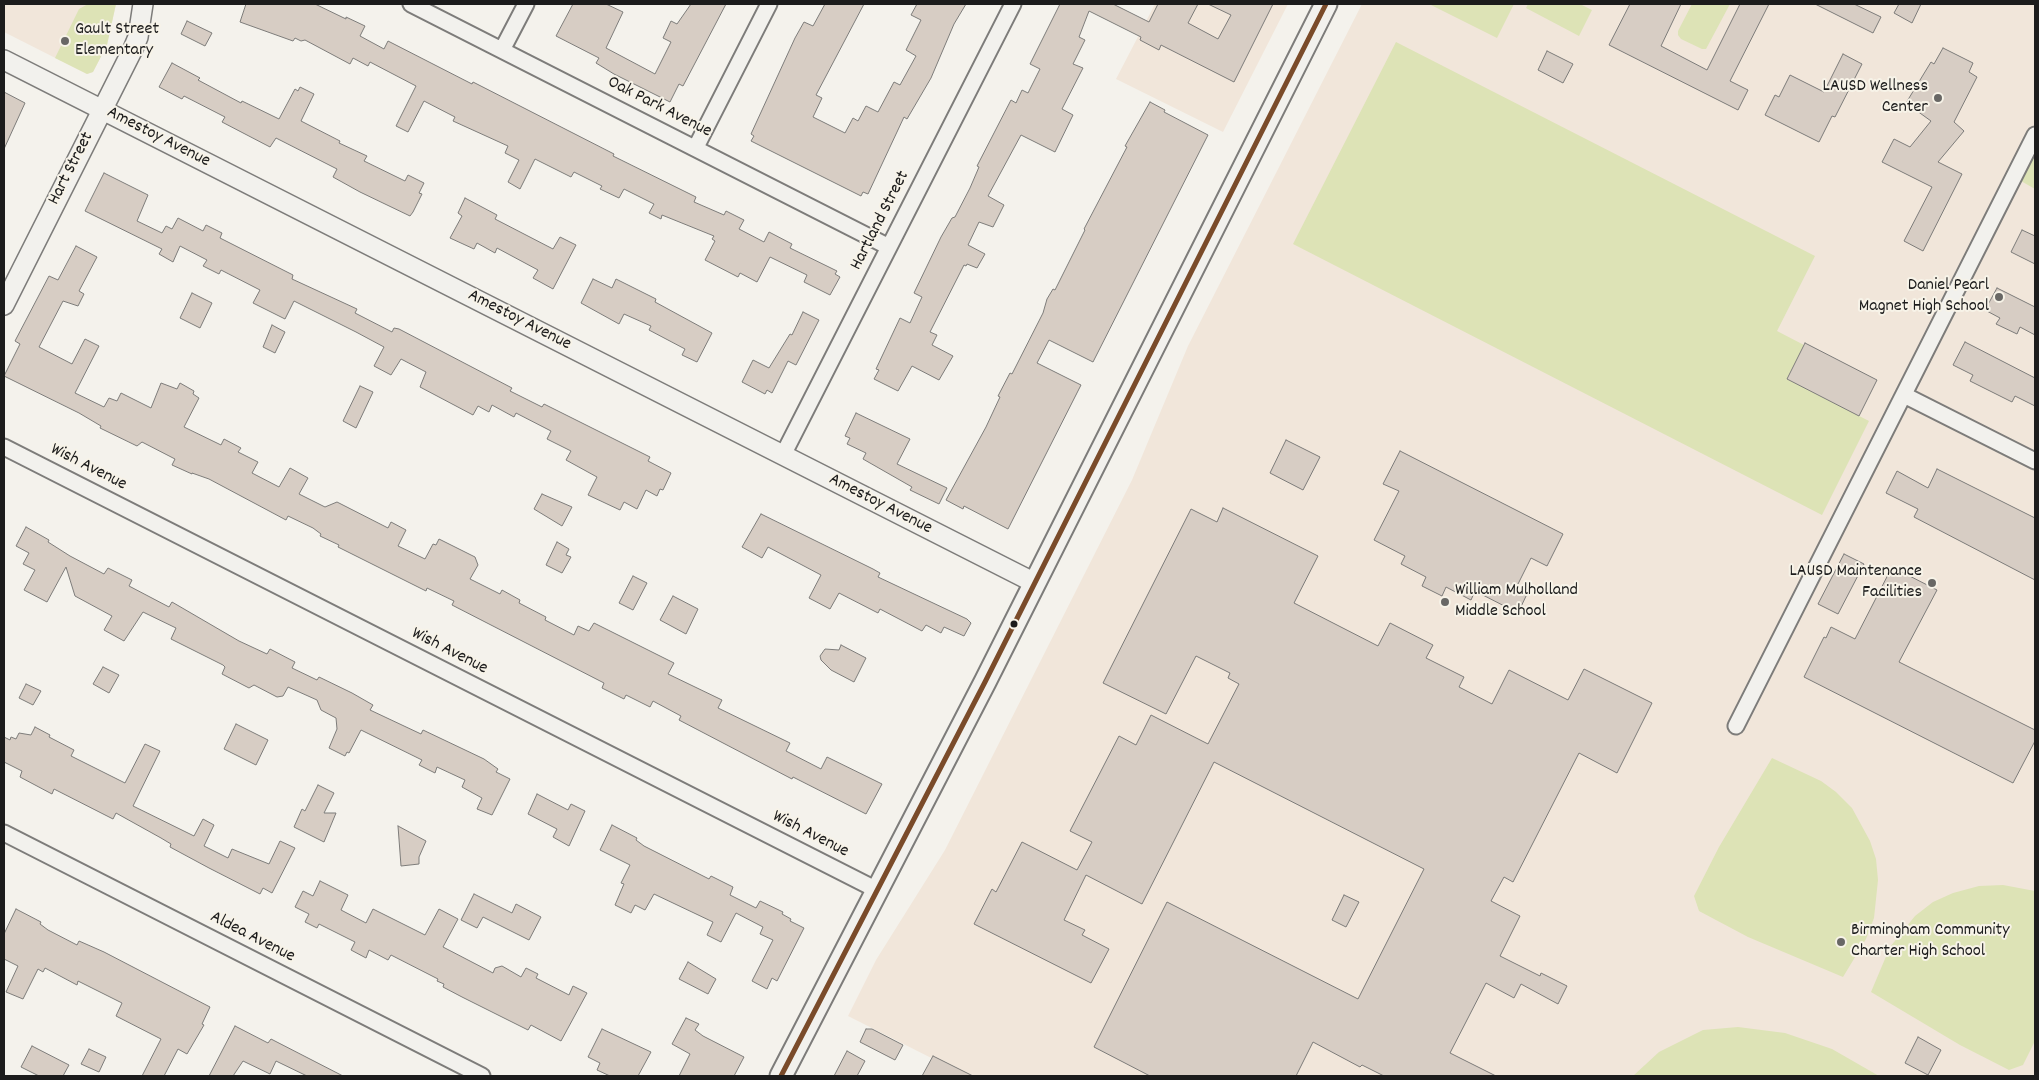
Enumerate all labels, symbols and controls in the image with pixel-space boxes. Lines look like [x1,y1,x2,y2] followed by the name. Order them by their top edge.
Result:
[75,20,159,62] place label: Gault Street Elementary
[59,35,71,47] marker: Gault Street Elementary
[603,72,715,144] street label: Oak Park Avenue
[1823,77,1928,120] place label: LAUSD Wellness Center
[1932,92,1944,104] marker: LAUSD Wellness Center
[103,103,213,173] street label: Amestoy Avenue
[44,129,100,209] street label: Hart Street
[847,168,915,274] street label: Hartland Street
[1859,276,1989,318] place label: Daniel Pearl Magnet High School
[464,286,574,356] street label: Amestoy Avenue
[1993,291,2005,303] marker: Daniel Pearl Magnet High School
[46,440,130,496] street label: Wish Avenue
[825,470,935,540] street label: Amestoy Avenue
[1789,562,1922,604] place label: LAUSD Maintenance Facilities
[1926,577,1938,589] marker: LAUSD Maintenance Facilities
[1455,581,1578,624] place label: William Mulholland Middle School
[1439,596,1451,608] marker: William Mulholland Middle School
[1009,619,1019,629] unlabelled marker
[407,624,491,680] street label: Wish Avenue
[768,807,852,863] street label: Wish Avenue
[206,907,298,969] street label: Aldea Avenue
[1851,921,2009,964] place label: Birmingham Community Charter High School
[1835,936,1847,948] marker: Birmingham Community Charter High School

